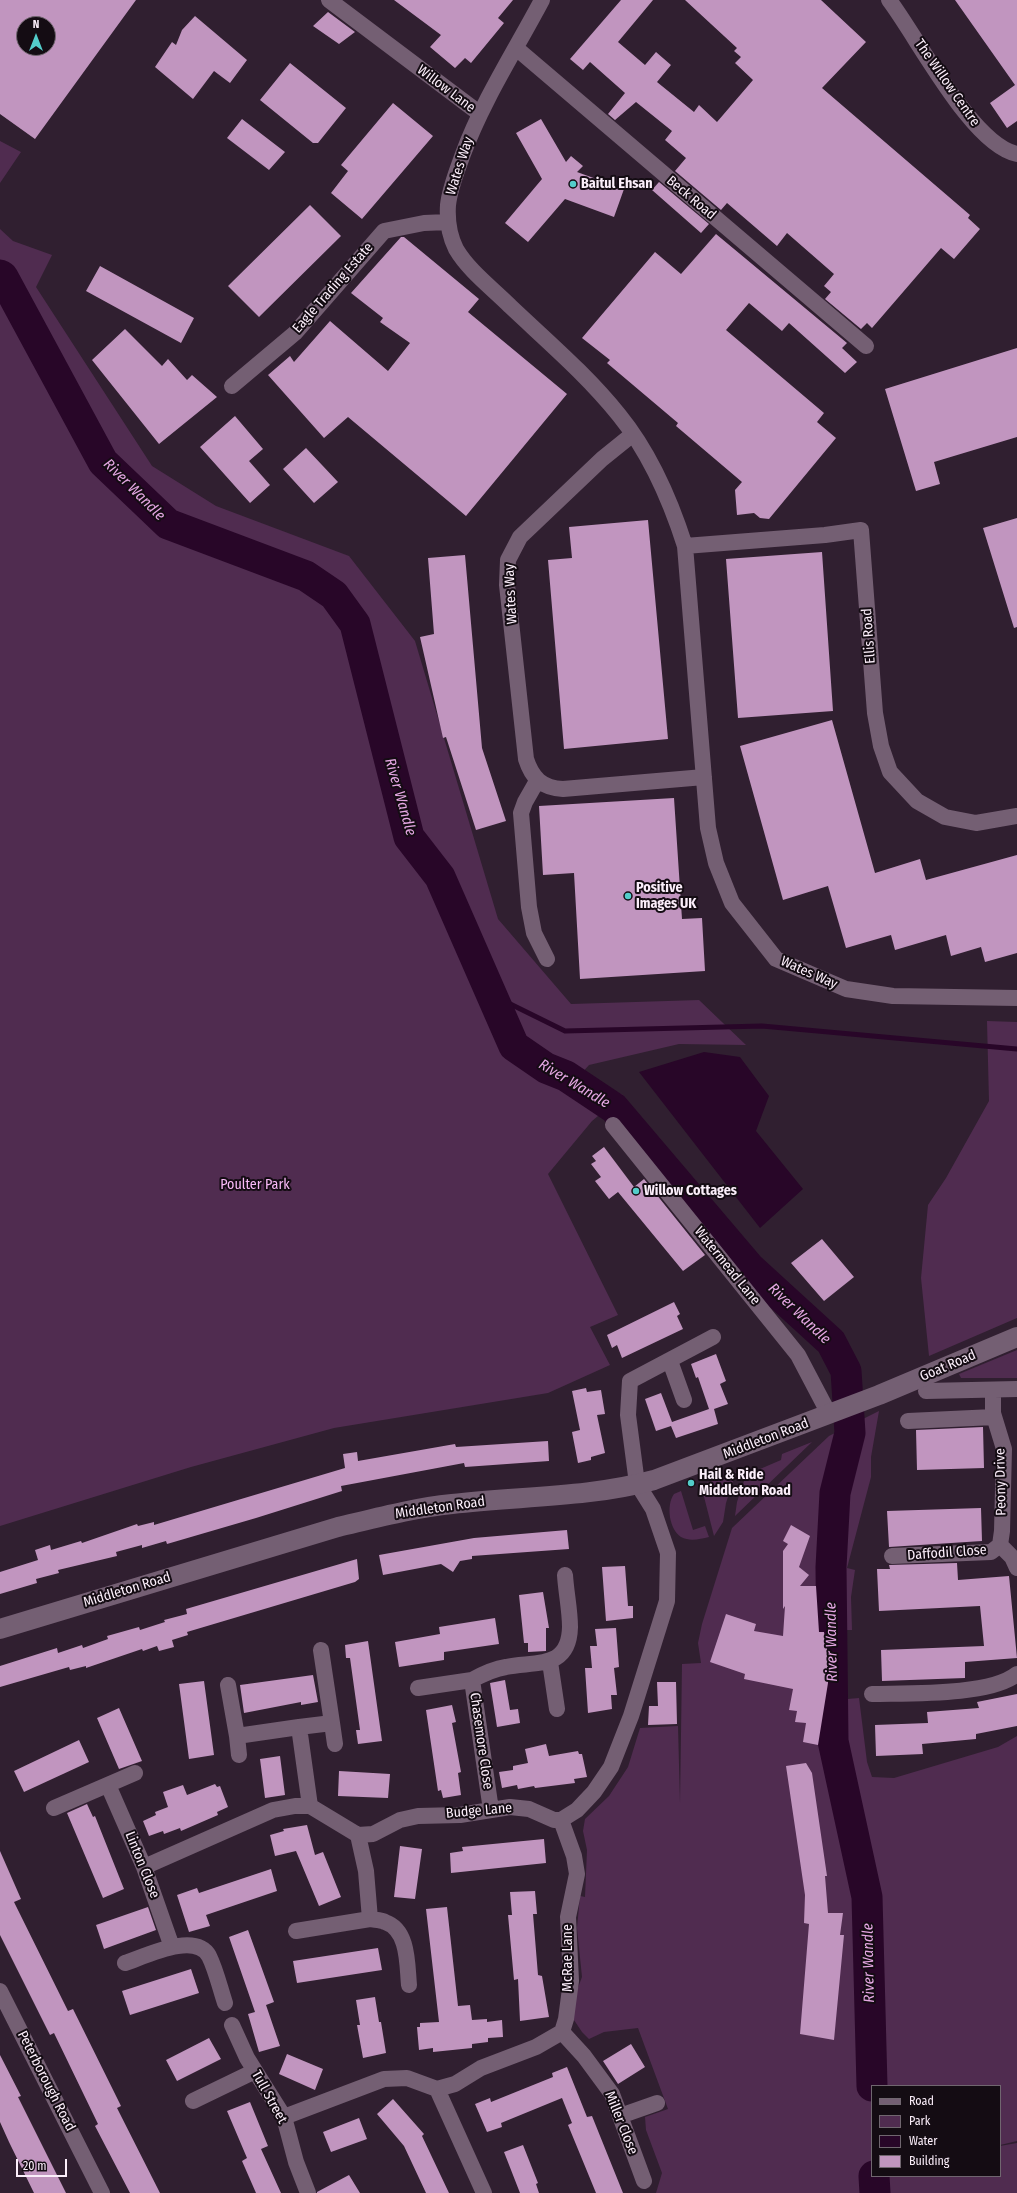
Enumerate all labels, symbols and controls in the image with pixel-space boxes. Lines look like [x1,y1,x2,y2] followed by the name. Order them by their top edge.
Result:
[16,16,56,56] north arrow
[33,18,39,31] text: N
[911,36,983,130] street label: The Willow Centre
[414,62,478,116] street label: Willow Lane
[443,135,477,197] street label: Wates Way
[663,172,719,224] street label: Beck Road
[581,176,653,192] place label: Baitul Ehsan
[568,179,578,189] marker: Baitul Ehsan
[289,239,377,337] street label: Eagle Trading Estate
[99,455,169,525] water label: River Wandle
[501,563,521,625] street label: Wates Way
[859,608,879,664] street label: Ellis Road
[380,756,420,838] water label: River Wandle
[636,880,696,912] place label: Positive Images UK
[623,891,633,901] marker: Positive Images UK
[778,953,840,993] street label: Wates Way
[535,1056,613,1112] water label: River Wandle
[220,1177,290,1193] park label: Poulter Park
[644,1183,737,1199] place label: Willow Cottages
[631,1186,641,1196] marker: Willow Cottages
[690,1224,764,1308] street label: Watermead Lane
[764,1280,834,1348] water label: River Wandle
[918,1347,978,1385] street label: Goat Road
[721,1415,811,1463] street label: Middleton Road
[992,1448,1010,1516] street label: Peony Drive
[699,1467,791,1500] place label: Hail & Ride Middleton Road
[686,1478,696,1488] marker: Hail & Ride Middleton Road
[394,1493,486,1523] street label: Middleton Road
[907,1542,987,1564] street label: Daffodil Close
[81,1569,173,1611] street label: Middleton Road
[822,1602,842,1682] water label: River Wandle
[466,1691,496,1791] street label: Chasemore Close
[445,1800,513,1822] street label: Budge Lane
[121,1829,163,1901] street label: Linton Close
[859,1923,879,2003] water label: River Wandle
[560,1924,576,1992] street label: McRae Lane
[13,2028,79,2134] street label: Peterborough Road
[248,2067,290,2127] street label: Tull Street
[871,2085,1001,2177] legend
[601,2089,641,2157] street label: Miller Close
[909,2094,934,2108] text: Road
[909,2114,930,2128] text: Park
[909,2134,937,2148] text: Water
[18,2151,69,2177] scale bar
[909,2154,949,2168] text: Building
[23,2159,47,2173] text: 20 m

